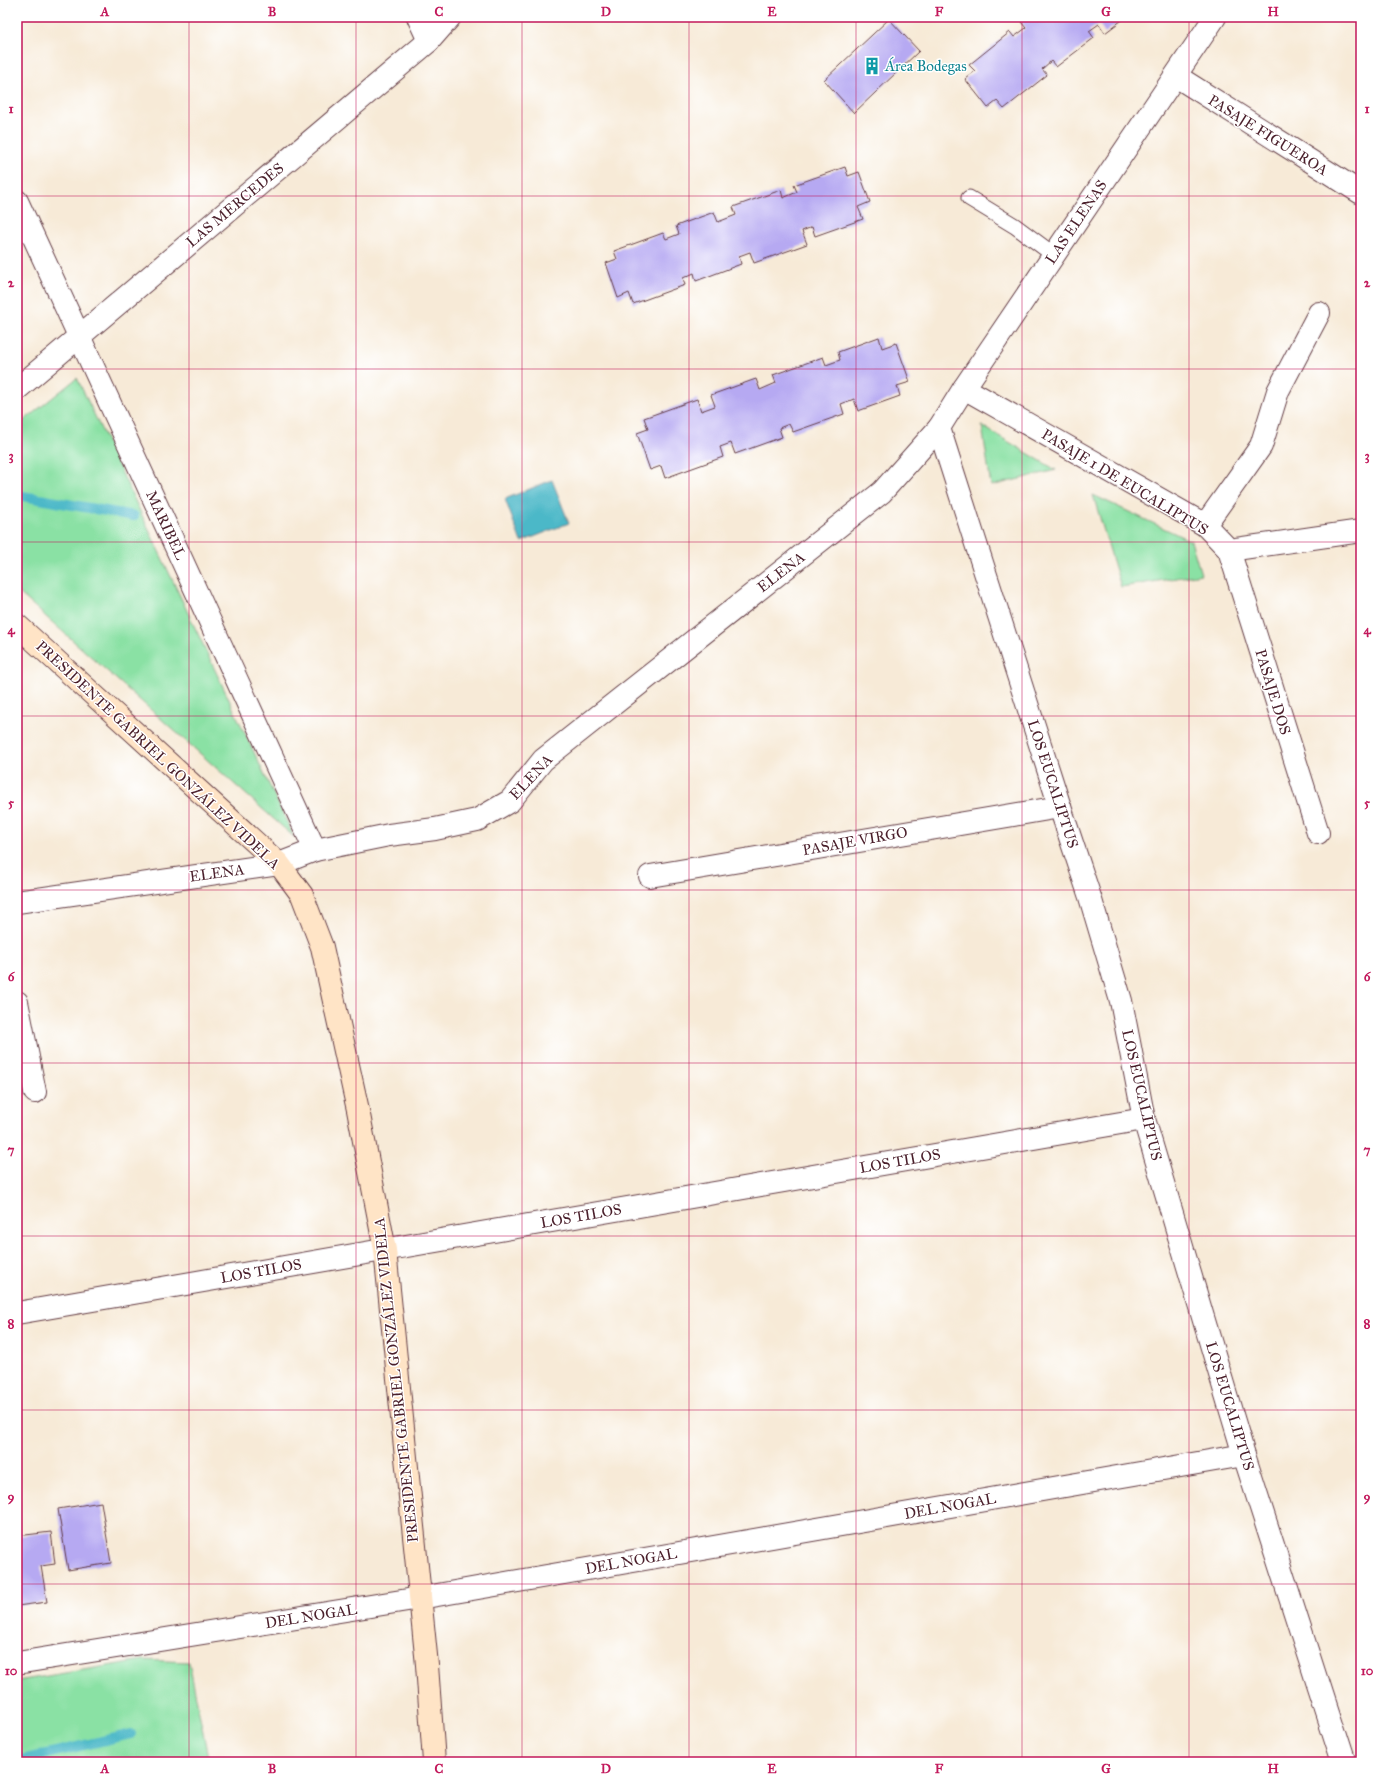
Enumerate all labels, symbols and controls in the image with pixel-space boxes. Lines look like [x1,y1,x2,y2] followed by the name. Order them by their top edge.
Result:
[100,4,110,20] text: A
[268,4,277,20] text: B
[435,4,444,20] text: C
[601,4,611,20] text: D
[767,4,777,20] text: E
[935,4,944,20] text: F
[1101,4,1111,20] text: G
[1267,4,1279,20] text: H
[862,56,882,76] building icon: Área Bodegas
[884,56,967,75] place label: Área Bodegas
[1204,91,1331,180] street label: PASAJE FIGUEROA
[8,101,14,117] text: 1
[1364,101,1370,117] text: 1
[183,159,287,251] street label: LAS MERCEDES
[1041,177,1111,267] street label: LAS ELENAS
[8,275,15,291] text: 2
[1364,275,1371,291] text: 2
[1038,425,1212,540] street label: PASAJE 1 DE EUCALIPTUS
[8,448,14,464] text: 3
[1364,448,1370,464] text: 3
[142,488,190,562] street label: MARIBEL
[754,548,808,596] street label: ELENA
[7,622,15,638] text: 4
[1363,622,1371,638] text: 4
[32,636,284,873] street label: PRESIDENTE GABRIEL GONZÁLEZ VIDELA
[1250,647,1295,737] street label: PASAJE DOS
[1024,718,1082,850] street label: LOS EUCALIPTUS
[506,751,556,803] street label: ELENA
[8,795,15,811] text: 5
[1364,795,1371,811] text: 5
[801,823,909,860] street label: PASAJE VIRGO
[188,860,246,886] street label: ELENA
[8,969,16,985] text: 6
[1364,969,1372,985] text: 6
[1118,1028,1166,1162] street label: LOS EUCALIPTUS
[8,1142,15,1158] text: 7
[1364,1142,1371,1158] text: 7
[858,1145,942,1177] street label: LOS TILOS
[539,1200,623,1232] street label: LOS TILOS
[369,1216,422,1544] street label: PRESIDENTE GABRIEL GONZÁLEZ VIDELA
[219,1255,303,1287] street label: LOS TILOS
[8,1316,15,1332] text: 8
[1364,1316,1371,1332] text: 8
[1202,1339,1258,1473] street label: LOS EUCALIPTUS
[8,1489,15,1505] text: 9
[903,1489,997,1523] street label: DEL NOGAL
[1364,1489,1371,1505] text: 9
[584,1544,678,1578] street label: DEL NOGAL
[264,1600,358,1632] street label: DEL NOGAL
[5,1663,18,1679] text: 10
[1361,1663,1374,1679] text: 10
[100,1761,110,1777] text: A
[268,1761,277,1777] text: B
[435,1761,444,1777] text: C
[601,1761,611,1777] text: D
[767,1761,777,1777] text: E
[935,1761,944,1777] text: F
[1101,1761,1111,1777] text: G
[1267,1761,1279,1777] text: H

